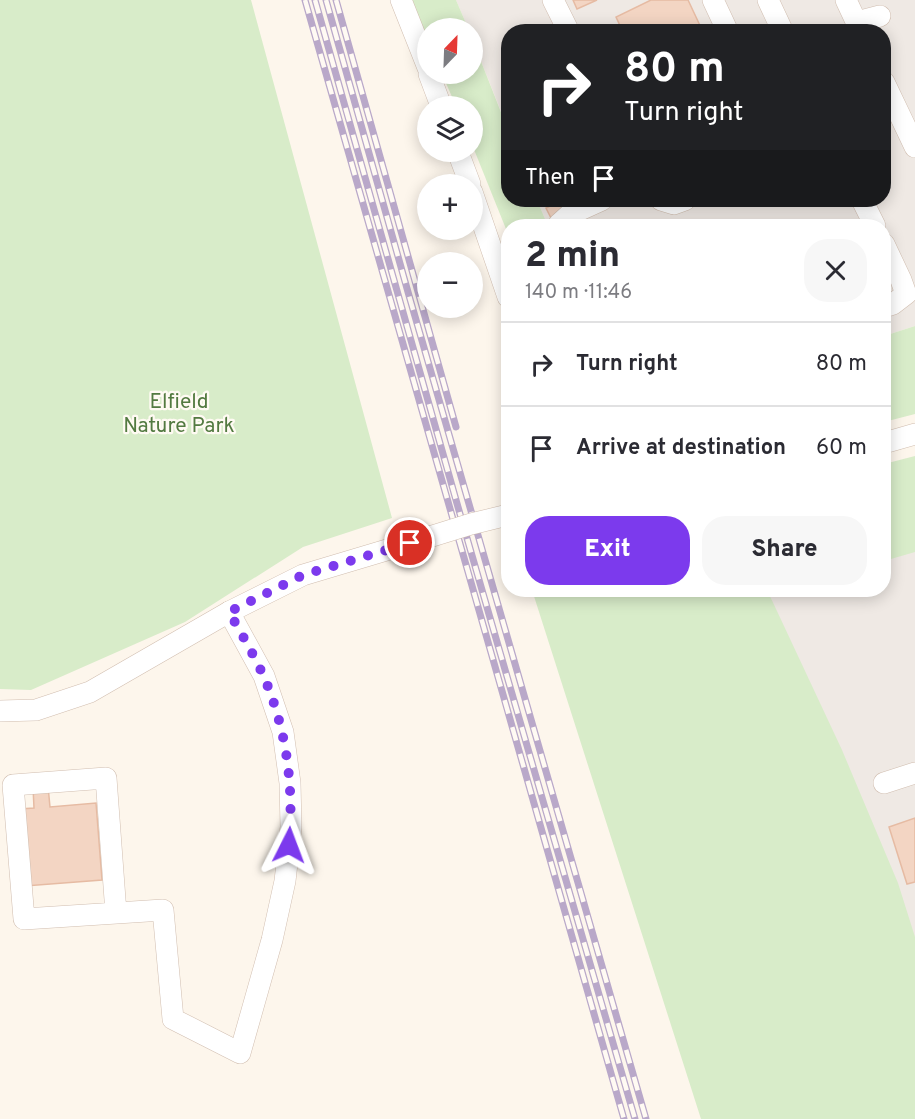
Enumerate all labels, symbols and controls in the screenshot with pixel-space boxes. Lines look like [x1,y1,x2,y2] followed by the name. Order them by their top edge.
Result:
[417,18,483,84] north arrow
[417,18,483,318] map controls
[624,44,725,97] text: 80 m
[525,48,603,126] icon: right
[417,96,483,162] button: layers
[624,96,743,130] text: Turn right
[587,162,620,195] icon: arrive
[525,165,575,192] text: Then
[417,174,483,240] button: +
[525,234,620,280] text: 2 min
[804,239,867,302] button: close
[417,252,483,318] button: −
[525,280,632,306] text: 140 m · 11:46
[525,348,558,381] icon: right
[576,351,678,378] text: Turn right
[816,351,867,378] text: 80 m
[123,389,235,440] park label: Elfield Nature Park
[525,432,558,465] icon: arrive
[576,435,786,462] text: Arrive at destination
[816,435,867,462] text: 60 m
[525,516,690,585] button: Exit
[702,516,867,585] button: Share
[384,517,435,568] pin
[393,526,426,559] icon: arrive
[257,813,321,877] position arrow

